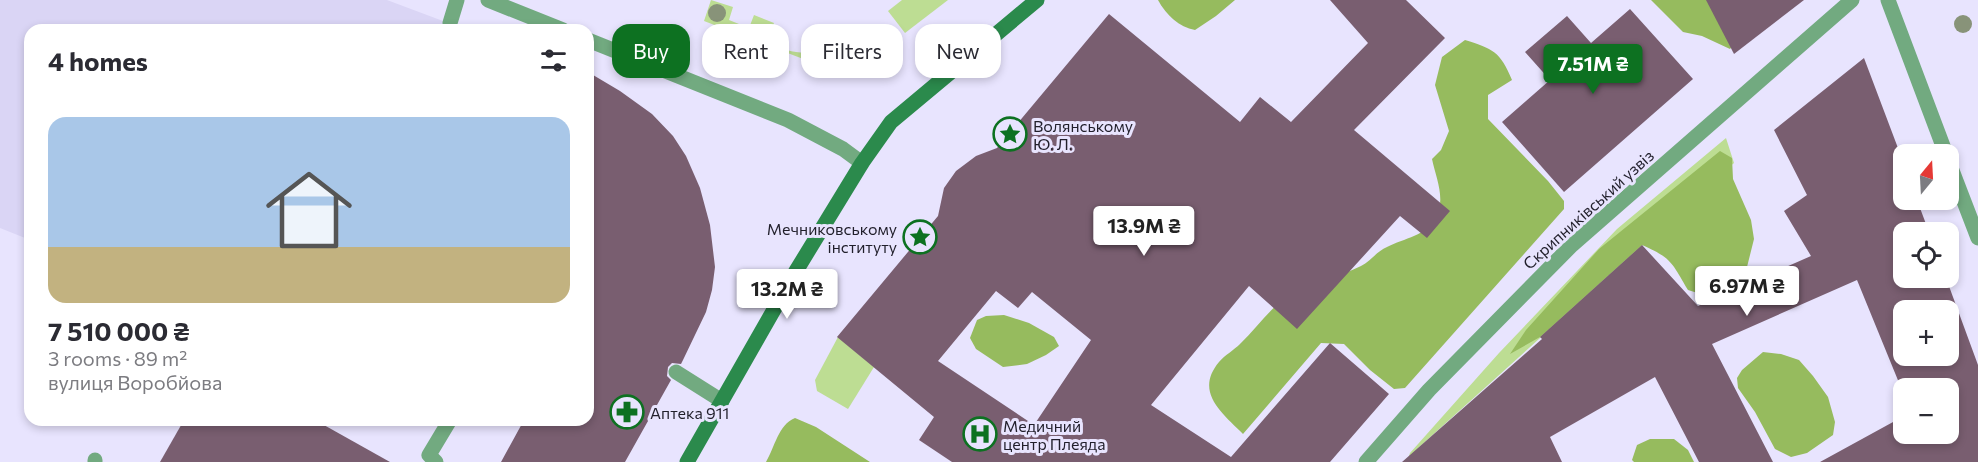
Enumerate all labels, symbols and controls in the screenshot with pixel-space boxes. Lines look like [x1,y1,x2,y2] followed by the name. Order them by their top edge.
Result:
[612,24,690,78] chip: Buy
[702,24,789,78] chip: Rent
[801,24,903,78] chip: Filters
[915,24,1001,78] chip: New
[537,44,570,77] icon: filters
[1538,44,1648,95] pin: 7.51M ₴
[48,45,148,76] text: 4 homes
[1557,51,1629,75] text: 7.51M ₴
[992,116,1028,152] place icon: Волянському Ю. Л.
[1033,116,1133,153] place label: Волянському Ю. Л.
[1893,144,1959,210] north arrow
[1893,144,1959,444] map controls
[1519,145,1657,273] street label: Скрипниківський узвіз
[255,156,363,264] icon: home
[1089,206,1199,257] pin: 13.9M ₴
[1107,213,1181,237] text: 13.9M ₴
[767,219,897,256] place label: Мечниковському інституту
[902,219,938,255] place icon: Мечниковському інституту
[1893,222,1959,288] button: locate
[1692,266,1802,317] pin: 6.97M ₴
[732,269,842,320] pin: 13.2M ₴
[1709,273,1785,297] text: 6.97M ₴
[751,276,823,300] text: 13.2M ₴
[1893,300,1959,366] button: +
[48,315,190,346] text: 7 510 000 ₴
[48,346,187,370] text: 3 rooms · 89 m²
[48,370,222,394] text: вулиця Воробйова
[1893,378,1959,444] button: −
[609,394,645,430] pharmacy icon: Аптека 911
[650,403,729,422] place label: Аптека 911
[962,416,998,452] hospital icon: Медичний центр Плеяда
[1003,416,1106,453] place label: Медичний центр Плеяда

